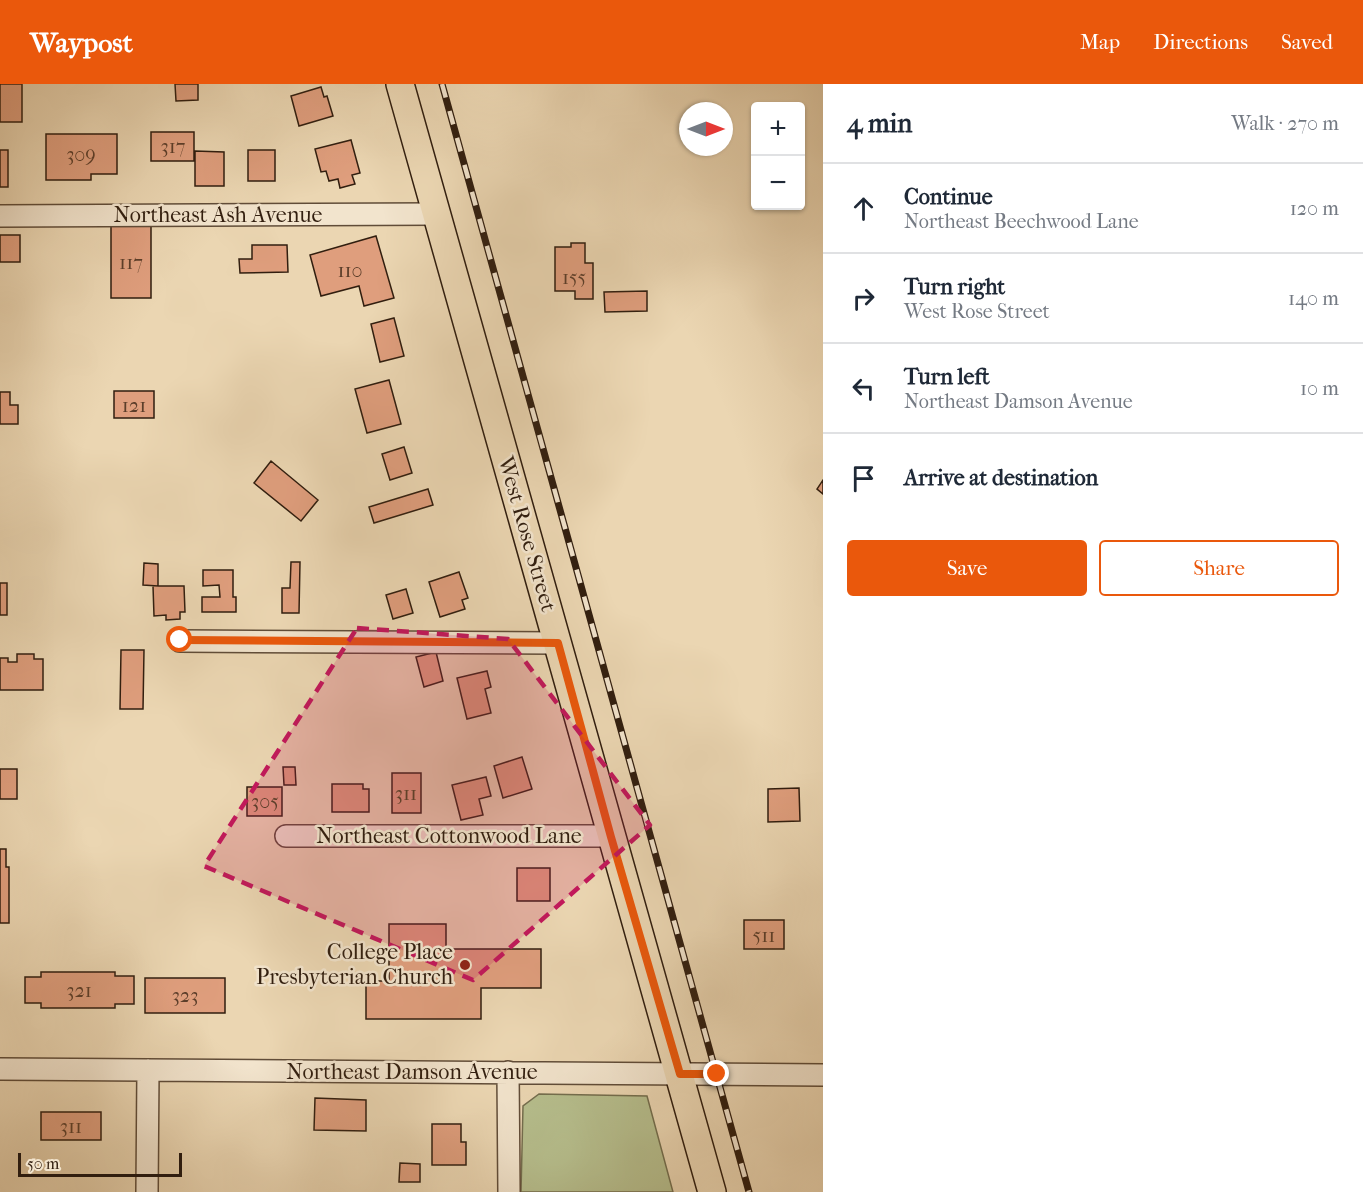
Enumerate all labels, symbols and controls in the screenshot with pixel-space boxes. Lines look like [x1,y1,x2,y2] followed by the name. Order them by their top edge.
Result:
[30,26,133,59] text: Waypost
[1080,30,1120,54] text: Map
[1153,30,1248,54] text: Directions
[1281,30,1333,54] text: Saved
[679,102,733,156] north arrow
[751,102,805,210] map controls
[751,102,805,156] button: +
[847,108,912,139] text: 4 min
[1231,112,1339,135] text: Walk · 270 m
[161,135,186,158] house number: 317
[66,143,96,166] house number: 309
[751,156,805,210] button: −
[904,184,993,210] text: Continue
[847,192,880,225] icon: ahead
[1290,197,1339,220] text: 120 m
[114,202,323,228] street label: Northeast Ash Avenue
[904,210,1139,233] text: Northeast Beechwood Lane
[119,251,143,274] house number: 117
[337,259,363,282] house number: 110
[562,266,586,289] house number: 155
[904,274,1005,300] text: Turn right
[847,282,880,315] icon: right
[1288,287,1339,310] text: 140 m
[904,300,1050,323] text: West Rose Street
[904,364,990,390] text: Turn left
[847,372,880,405] icon: left
[1300,377,1339,400] text: 10 m
[904,390,1133,413] text: Northeast Damson Avenue
[122,394,146,417] house number: 121
[492,452,562,615] street label: West Rose Street
[847,462,880,495] icon: arrive
[904,465,1098,491] text: Arrive at destination
[847,540,1087,596] button: Save
[1099,540,1339,596] button: Share
[166,626,192,652] route start
[395,782,417,805] house number: 311
[251,790,279,813] house number: 305
[316,823,582,849] street label: Northeast Cottonwood Lane
[753,924,775,947] house number: 511
[256,939,454,990] place label: College Place Presbyterian Church
[458,958,472,972] marker: College Place Presbyterian Church
[66,979,92,1002] house number: 321
[172,984,198,1007] house number: 323
[286,1059,538,1085] street label: Northeast Damson Avenue
[703,1060,729,1086] route end
[60,1115,82,1138] house number: 311
[18,1150,182,1178] scale bar
[27,1154,59,1173] text: 50 m

